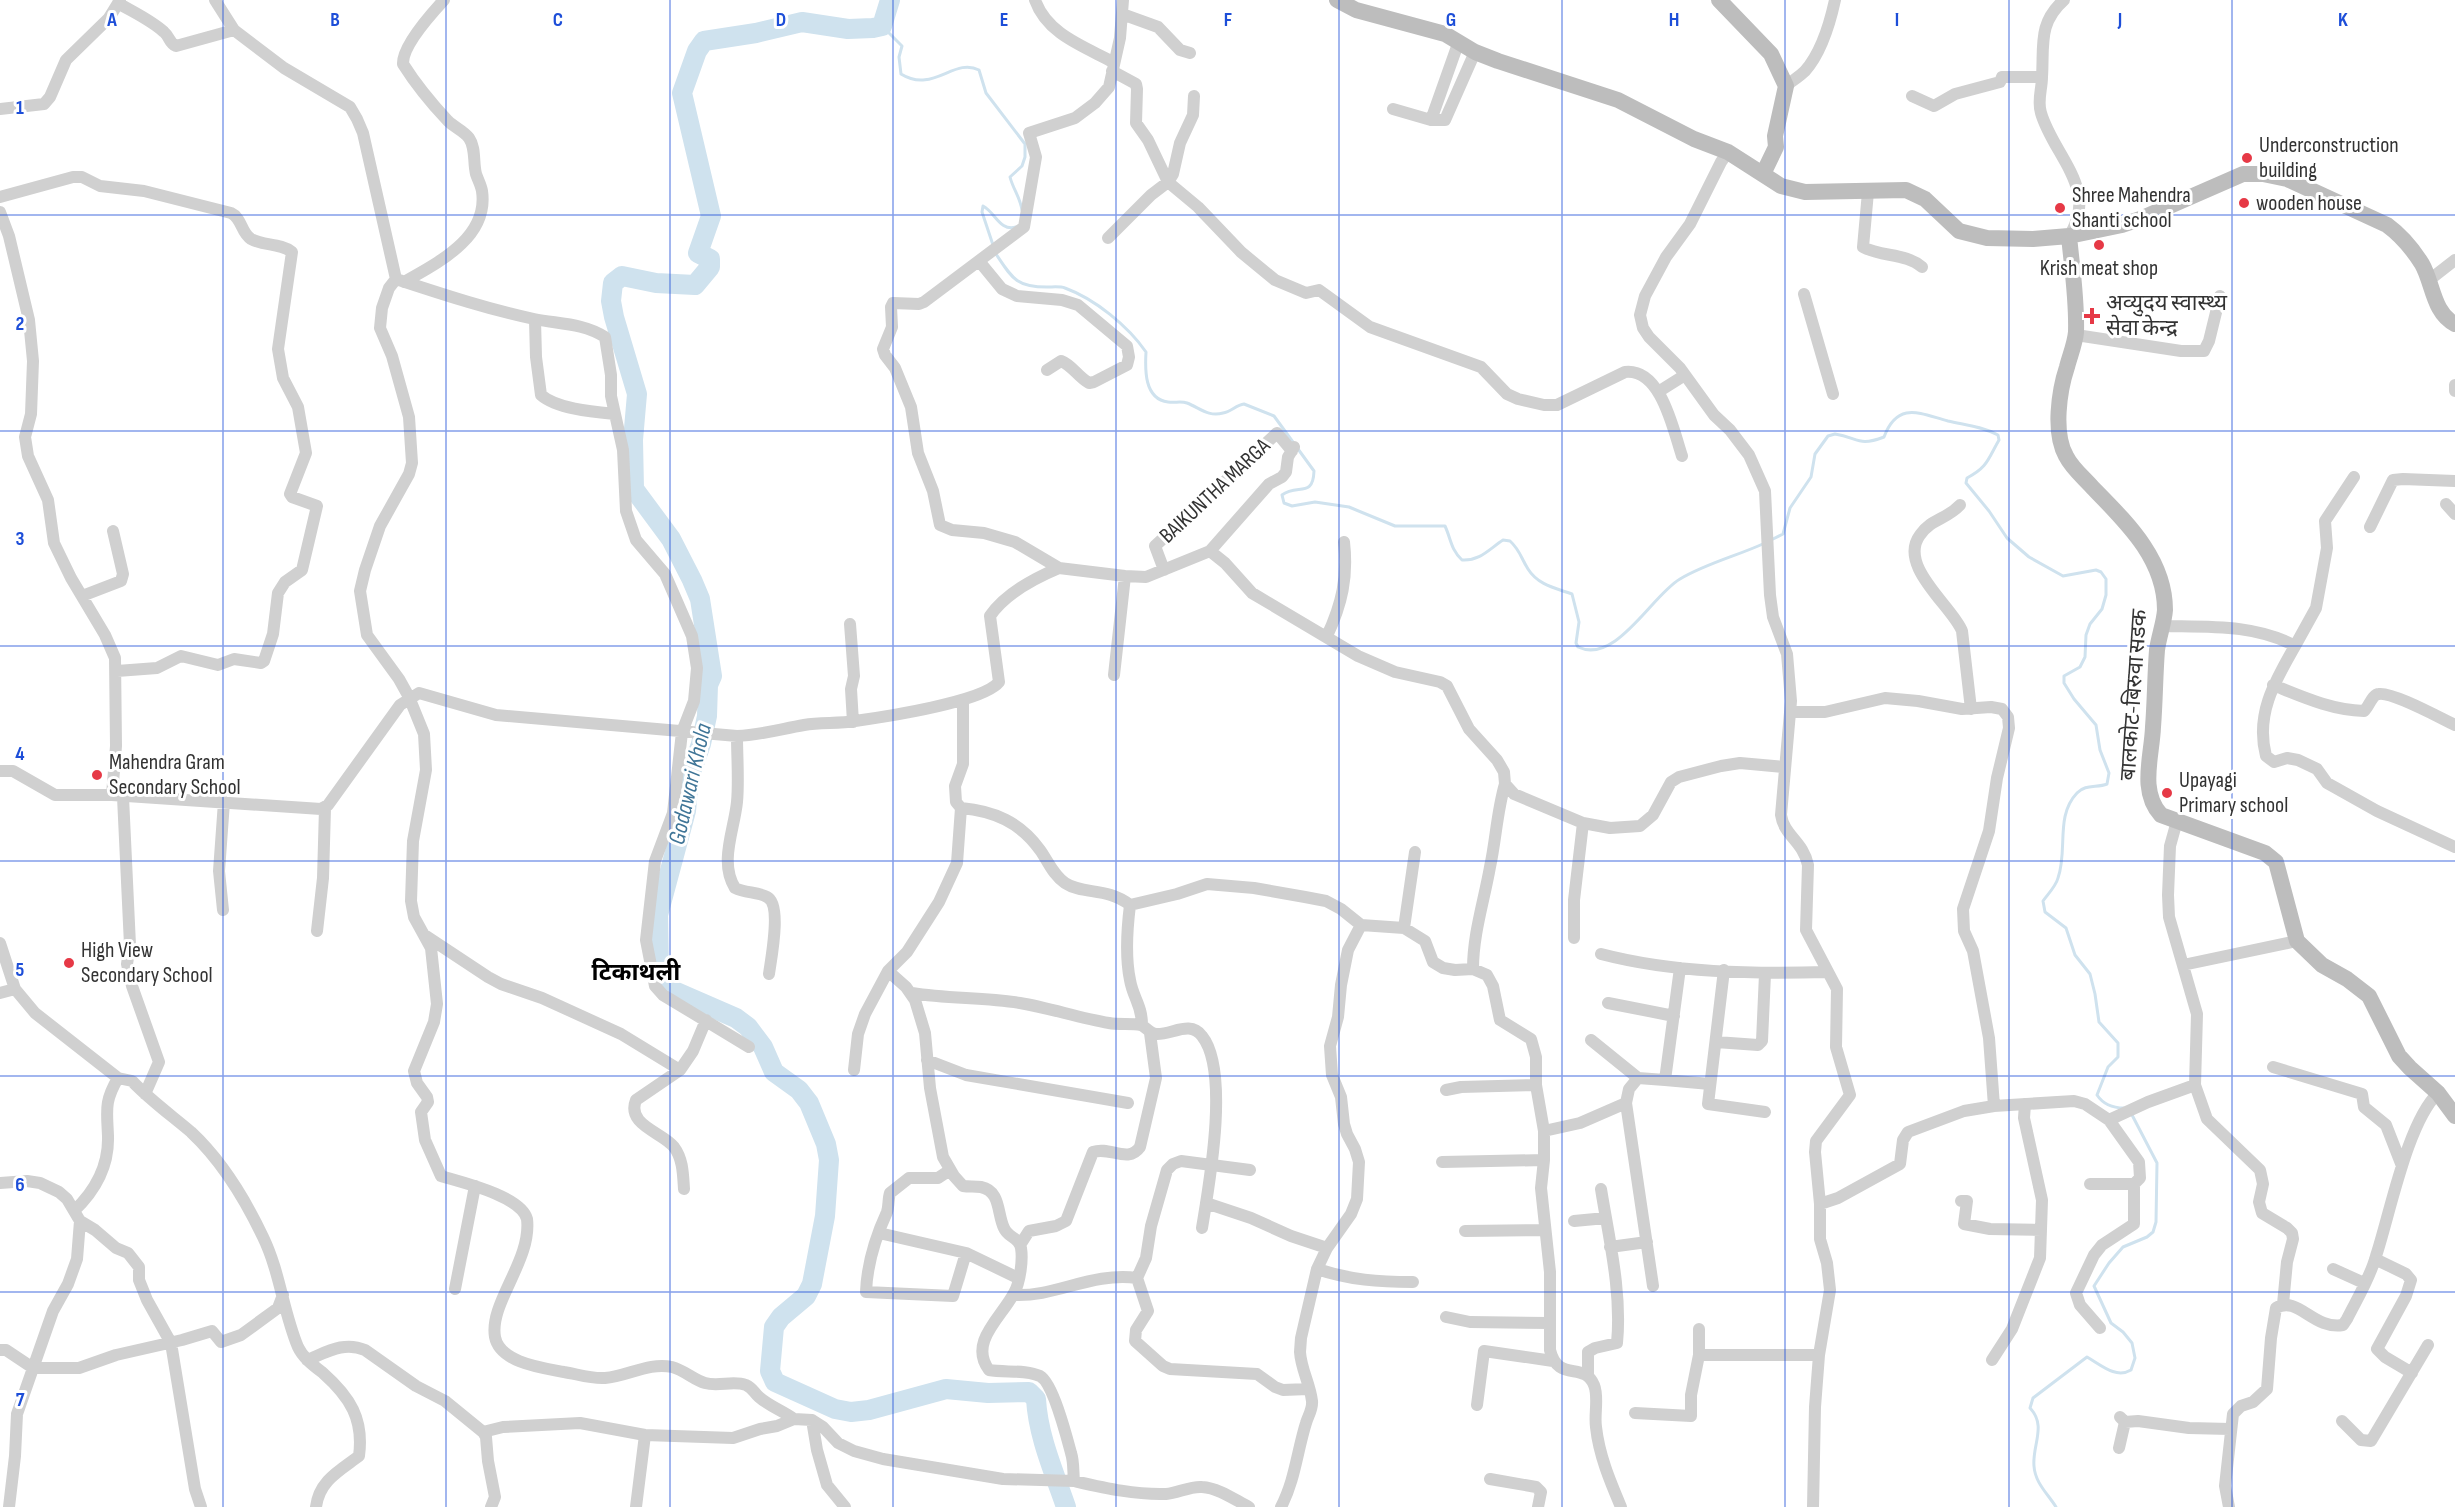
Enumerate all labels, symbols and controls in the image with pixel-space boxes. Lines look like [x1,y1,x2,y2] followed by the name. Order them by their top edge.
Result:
[106,8,117,32] text: A
[330,8,340,32] text: B
[553,8,563,32] text: C
[776,8,786,32] text: D
[1000,8,1008,32] text: E
[1224,8,1232,32] text: F
[1446,8,1456,32] text: G
[1669,8,1679,32] text: H
[1895,8,1899,32] text: I
[2117,8,2122,32] text: J
[2338,8,2348,32] text: K
[16,96,24,120] text: 1
[2259,132,2399,184] place label: Underconstruction building
[2240,151,2254,165] marker: Underconstruction building
[2072,182,2191,234] place label: Shree Mahendra Shanti school
[2256,190,2362,217] place label: wooden house
[2237,196,2251,210] marker: wooden house
[2053,201,2067,215] marker: Shree Mahendra Shanti school
[2092,238,2106,252] marker: Krish meat shop
[2040,255,2158,282] place label: Krish meat shop
[2106,290,2228,342] place label: अव्युदय स्वास्थ्य सेवा केन्द्र
[2083,307,2101,325] marker: अव्युदय स्वास्थ्य सेवा केन्द्र
[16,312,24,336] text: 2
[1154,432,1276,549] street label: BAIKUNTHA MARGA
[16,527,25,551] text: 3
[2115,608,2154,781] street label: बालकोट-बिरुवा सडक
[662,720,718,847] water label: Godawari Khola
[15,742,25,766] text: 4
[109,749,241,801] place label: Mahendra Gram Secondary School
[2179,767,2288,819] place label: Upayagi Primary school
[90,768,104,782] marker: Mahendra Gram Secondary School
[2160,786,2174,800] marker: Upayagi Primary school
[81,937,213,989] place label: High View Secondary School
[62,956,76,970] marker: High View Secondary School
[16,958,25,982] text: 5
[592,958,681,987] district label: टिकाथली
[15,1173,25,1197] text: 6
[16,1388,25,1412] text: 7

